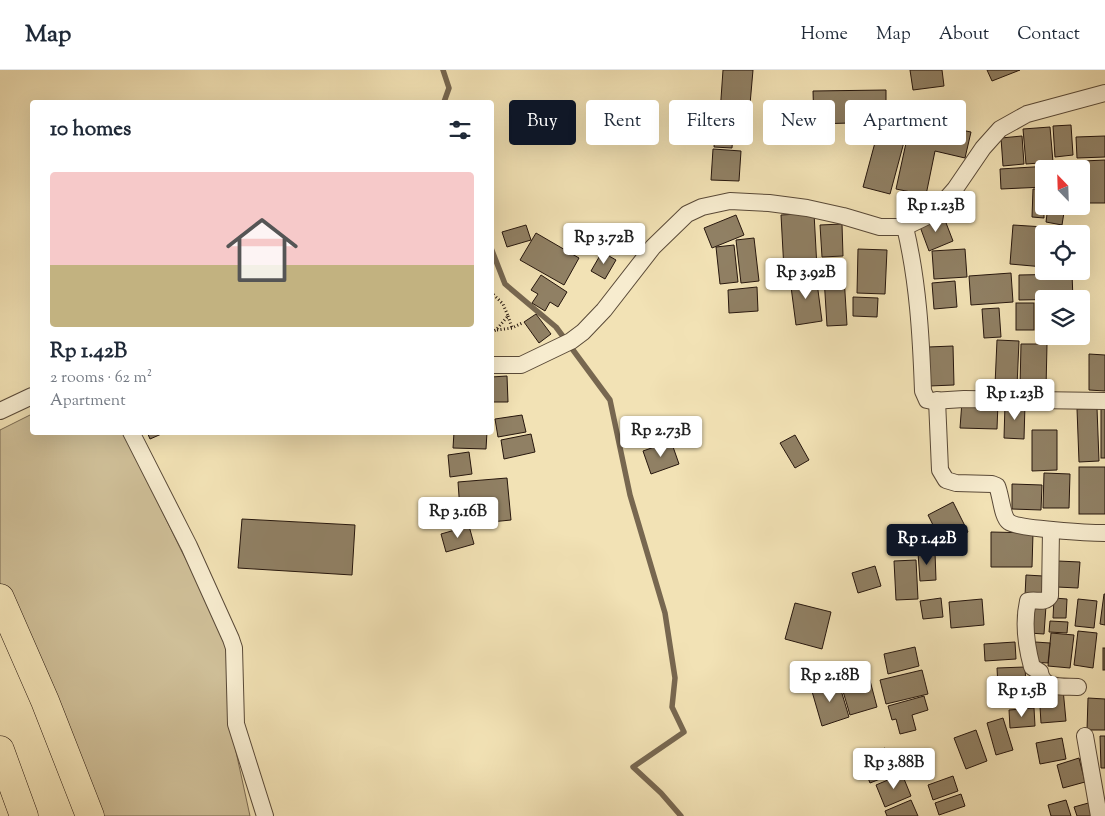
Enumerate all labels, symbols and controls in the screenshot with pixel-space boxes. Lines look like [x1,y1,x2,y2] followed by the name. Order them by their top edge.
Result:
[25,18,71,52] text: Map
[801,22,848,48] text: Home
[876,22,911,48] text: Map
[939,22,989,48] text: About
[1017,22,1080,48] text: Contact
[509,100,576,145] chip: Buy
[586,100,659,145] chip: Rent
[669,100,753,145] chip: Filters
[763,100,835,145] chip: New
[845,100,966,145] chip: Apartment
[50,115,131,145] text: 10 homes
[446,116,474,144] icon: filters
[1035,160,1090,215] north arrow
[1035,160,1090,345] map controls
[884,190,988,233] pin: Rp 1.23B
[907,195,965,218] text: Rp 1.23B
[217,205,307,295] icon: home
[552,222,656,265] pin: Rp 3.72B
[1035,225,1090,280] button: locate
[574,227,634,250] text: Rp 3.72B
[754,258,858,300] pin: Rp 3.92B
[776,262,836,285] text: Rp 3.92B
[1035,290,1090,345] button: layers
[50,337,127,367] text: Rp 1.42B
[50,367,152,390] text: 2 rooms · 62 m²
[963,378,1067,421] pin: Rp 1.23B
[986,383,1044,406] text: Rp 1.23B
[50,390,126,413] text: Apartment
[609,416,713,458] pin: Rp 2.73B
[631,420,691,443] text: Rp 2.73B
[406,496,510,539] pin: Rp 3.16B
[429,501,487,524] text: Rp 3.16B
[875,524,979,566] pin: Rp 1.42B
[898,528,956,551] text: Rp 1.42B
[778,660,882,703] pin: Rp 2.18B
[801,665,859,688] text: Rp 2.18B
[976,676,1068,718] pin: Rp 1.5B
[998,680,1046,703] text: Rp 1.5B
[842,748,946,790] pin: Rp 3.88B
[864,752,924,775] text: Rp 3.88B

